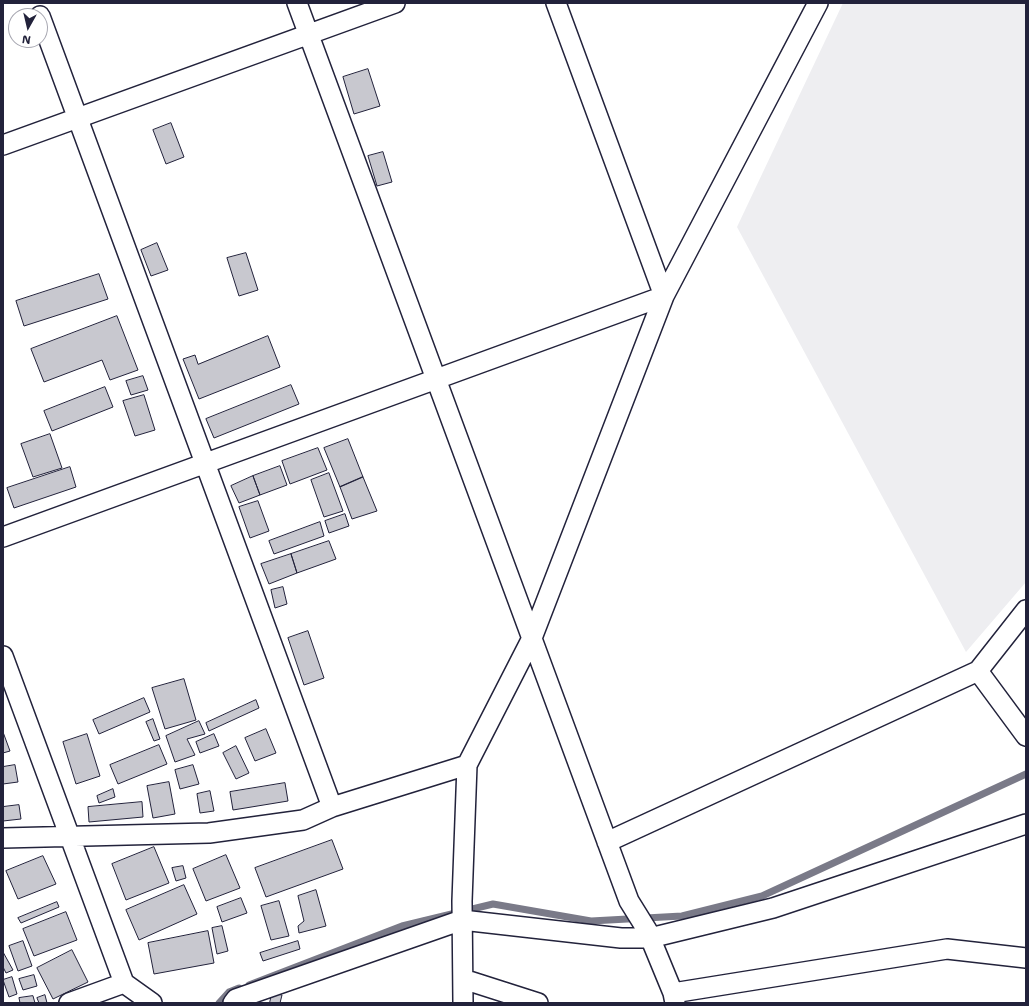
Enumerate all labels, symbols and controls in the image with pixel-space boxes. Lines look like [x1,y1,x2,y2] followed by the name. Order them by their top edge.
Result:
[8,8,48,48] north arrow
[21,31,32,47] text: N

